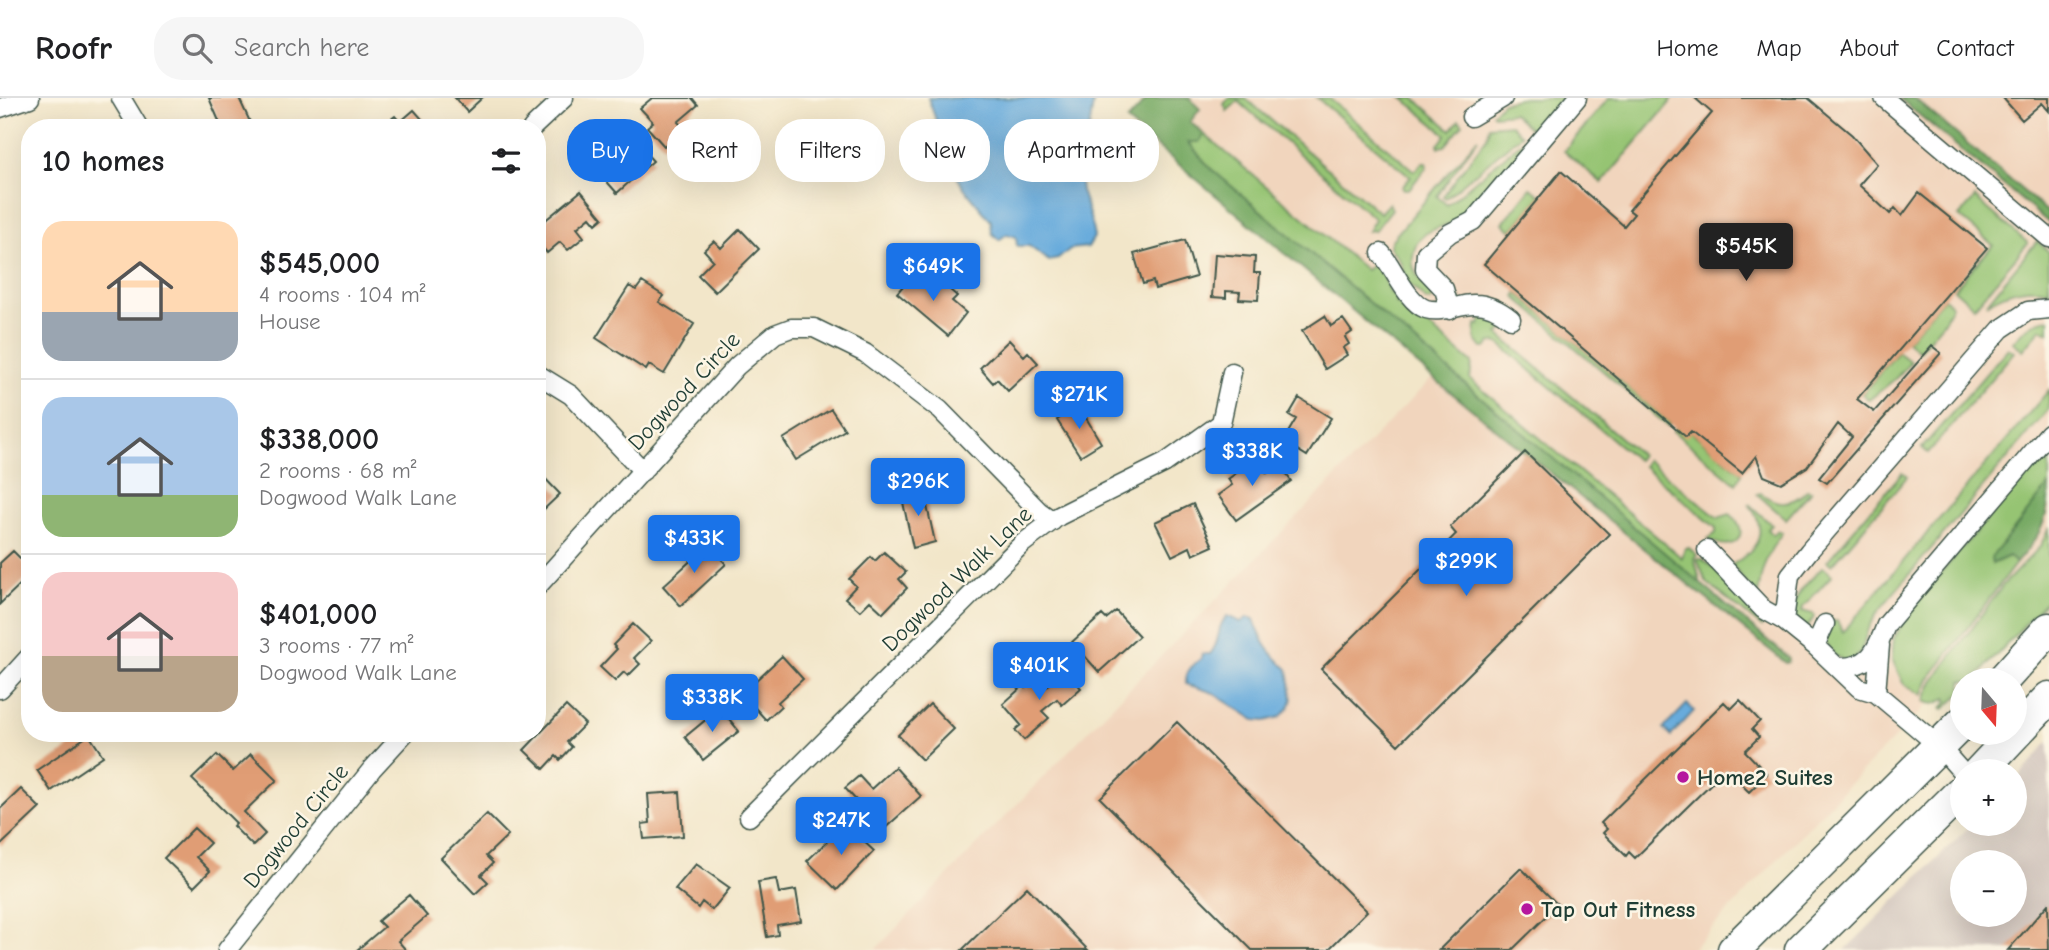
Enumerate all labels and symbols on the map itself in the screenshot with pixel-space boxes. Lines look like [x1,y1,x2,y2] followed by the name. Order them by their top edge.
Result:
[1697,223,1795,283] pin: $545K
[884,244,982,303] pin: $649K
[622,326,746,456] street label: Dogwood Circle
[1030,372,1128,431] pin: $271K
[1203,428,1301,488] pin: $338K
[869,458,967,518] pin: $296K
[877,501,1037,657] street label: Dogwood Walk Lane
[645,516,743,575] pin: $433K
[1417,538,1515,598] pin: $299K
[990,642,1088,702] pin: $401K
[1950,668,2026,746] north arrow
[663,674,761,734] pin: $338K
[238,759,354,893] street label: Dogwood Circle
[1697,764,1833,791] place label: Home2 Suites
[1675,769,1691,785] marker: Home2 Suites
[792,798,890,857] pin: $247K
[1541,896,1695,923] place label: Tap Out Fitness
[1519,901,1535,917] marker: Tap Out Fitness

